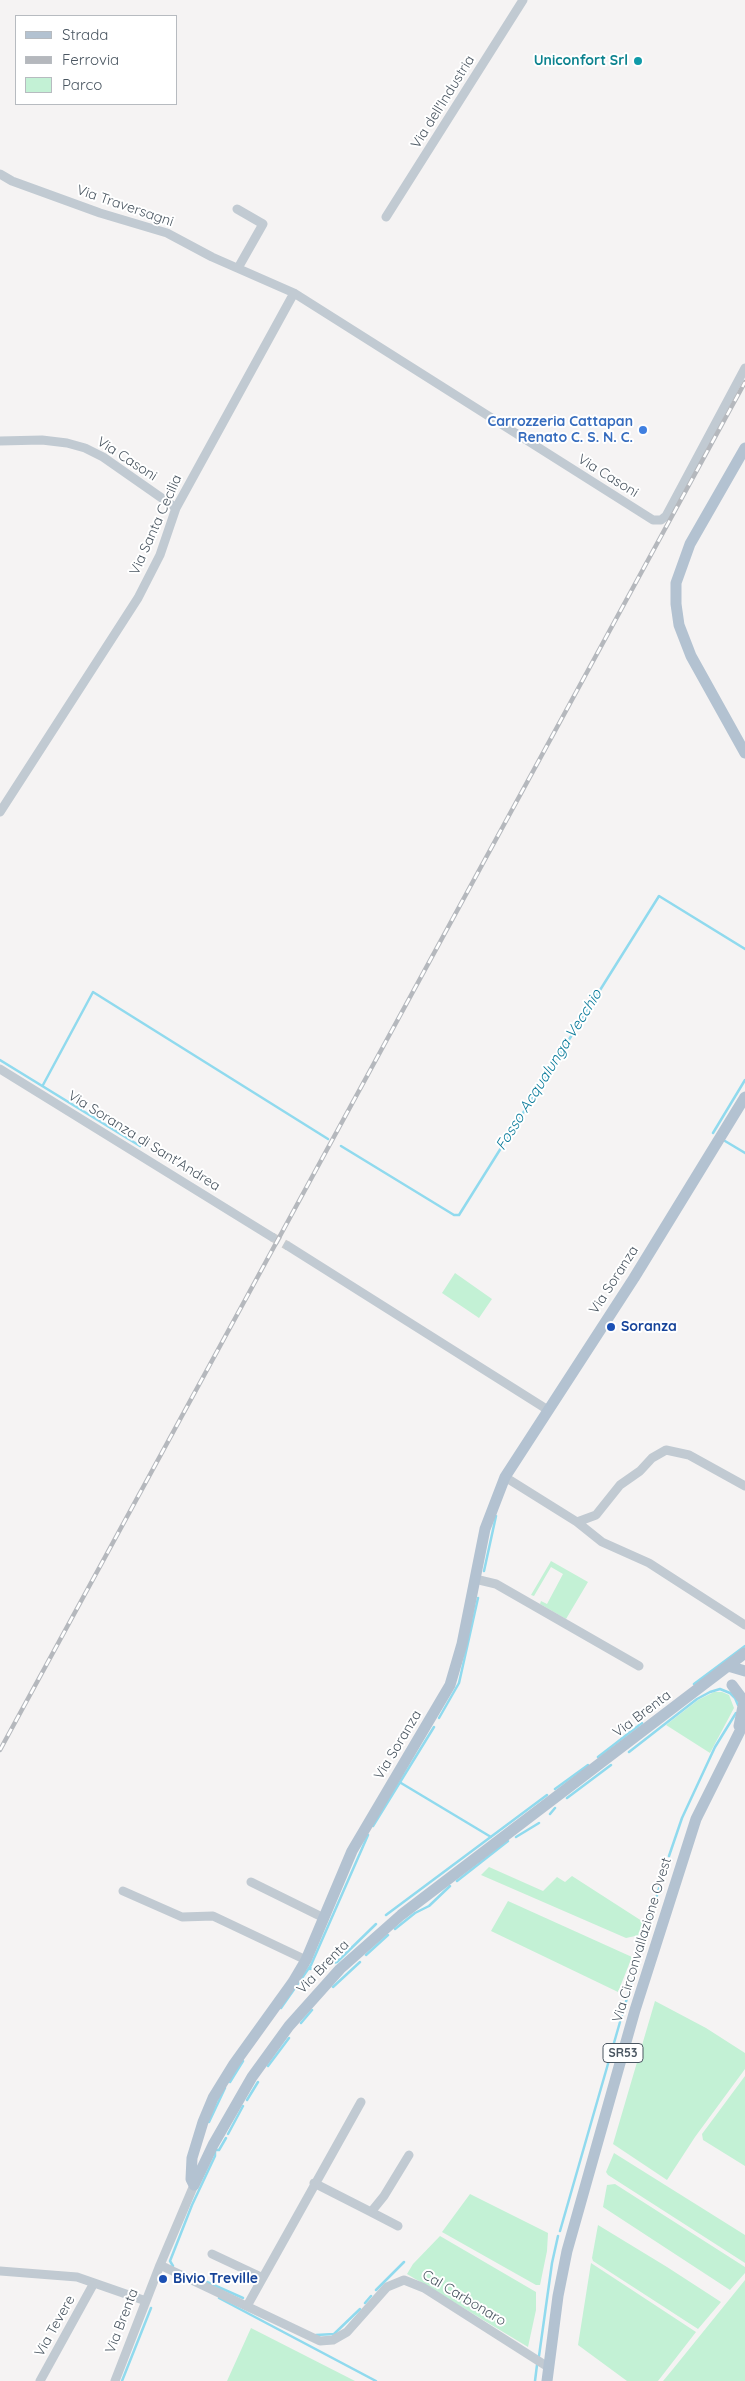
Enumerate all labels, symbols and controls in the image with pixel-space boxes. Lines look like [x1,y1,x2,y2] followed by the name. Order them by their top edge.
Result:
[15,15,178,105] legend
[62,25,108,44] text: Strada
[62,50,119,69] text: Ferrovia
[408,52,478,152] street label: Via dell'Industria
[534,53,628,69] place label: Uniconfort Srl
[632,55,644,67] marker: Uniconfort Srl
[62,75,102,94] text: Parco
[74,182,176,230] street label: Via Traversagni
[487,414,633,447] place label: Carrozzeria Cattapan Renato C. S. N. C.
[637,424,649,436] marker: Carrozzeria Cattapan Renato C. S. N. C.
[94,433,160,485] street label: Via Casoni
[575,451,641,501] street label: Via Casoni
[126,472,186,578] street label: Via Santa Cecilia
[492,986,606,1154] water label: Fosso Acqualunga Vecchio
[65,1087,223,1195] street label: Via Soranza di Sant'Andrea
[586,1243,642,1317] street label: Via Soranza
[621,1319,677,1335] place label: Soranza
[605,1321,617,1333] marker: Soranza
[610,1687,674,1741] street label: Via Brenta
[371,1707,425,1783] street label: Via Soranza
[609,1855,675,2025] street label: Via Circonvallazione Ovest
[293,1937,353,1997] street label: Via Brenta
[603,2044,643,2062] road number: SR53
[419,2266,509,2330] street label: Cal Carbonaro
[173,2271,258,2287] place label: Bivio Treville
[157,2273,169,2285] marker: Bivio Treville
[102,2286,142,2356] street label: Via Brenta
[31,2292,79,2360] street label: Via Tevere

